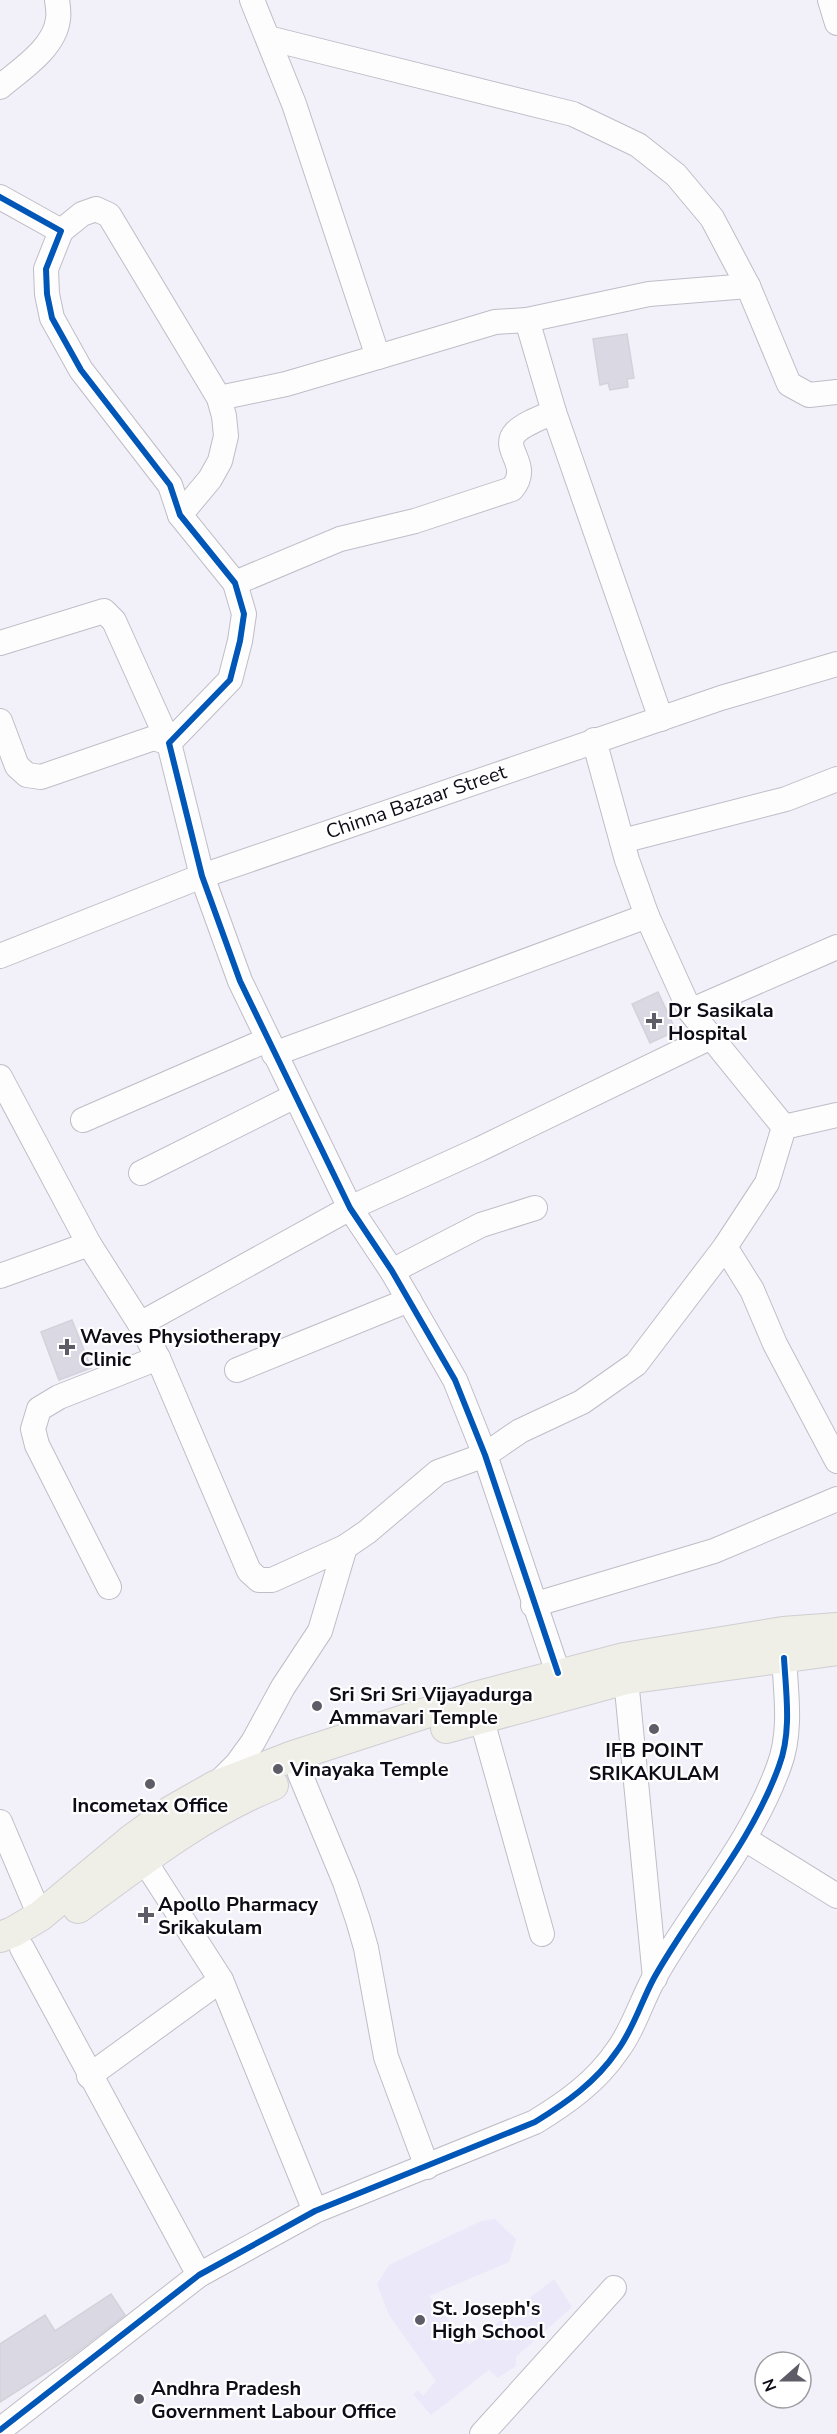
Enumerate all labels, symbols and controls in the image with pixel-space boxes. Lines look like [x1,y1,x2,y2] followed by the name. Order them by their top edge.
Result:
[322,758,511,846] street label: Chinna Bazaar Street
[668,997,774,1047] place label: Dr Sasikala Hospital
[645,1012,663,1030] marker: Dr Sasikala Hospital
[80,1323,281,1373] place label: Waves Physiotherapy Clinic
[58,1338,76,1356] marker: Waves Physiotherapy Clinic
[329,1681,533,1731] place label: Sri Sri Sri Vijayadurga Ammavari Temple
[310,1699,324,1713] marker: Sri Sri Sri Vijayadurga Ammavari Temple
[647,1722,661,1736] marker: IFB POINT SRIKAKULAM
[589,1737,719,1787] place label: IFB POINT SRIKAKULAM
[289,1756,449,1783] place label: Vinayaka Temple
[271,1762,285,1776] marker: Vinayaka Temple
[143,1777,157,1791] marker: Incometax Office
[72,1792,228,1819] place label: Incometax Office
[158,1891,319,1941] place label: Apollo Pharmacy Srikakulam
[139,1908,153,1922] marker: Apollo Pharmacy Srikakulam
[432,2295,546,2345] place label: St. Joseph's High School
[413,2313,427,2327] marker: St. Joseph's High School
[753,2350,813,2410] north arrow
[151,2375,396,2425] place label: Andhra Pradesh Government Labour Office
[758,2375,782,2395] text: N
[132,2392,146,2406] marker: Andhra Pradesh Government Labour Office

